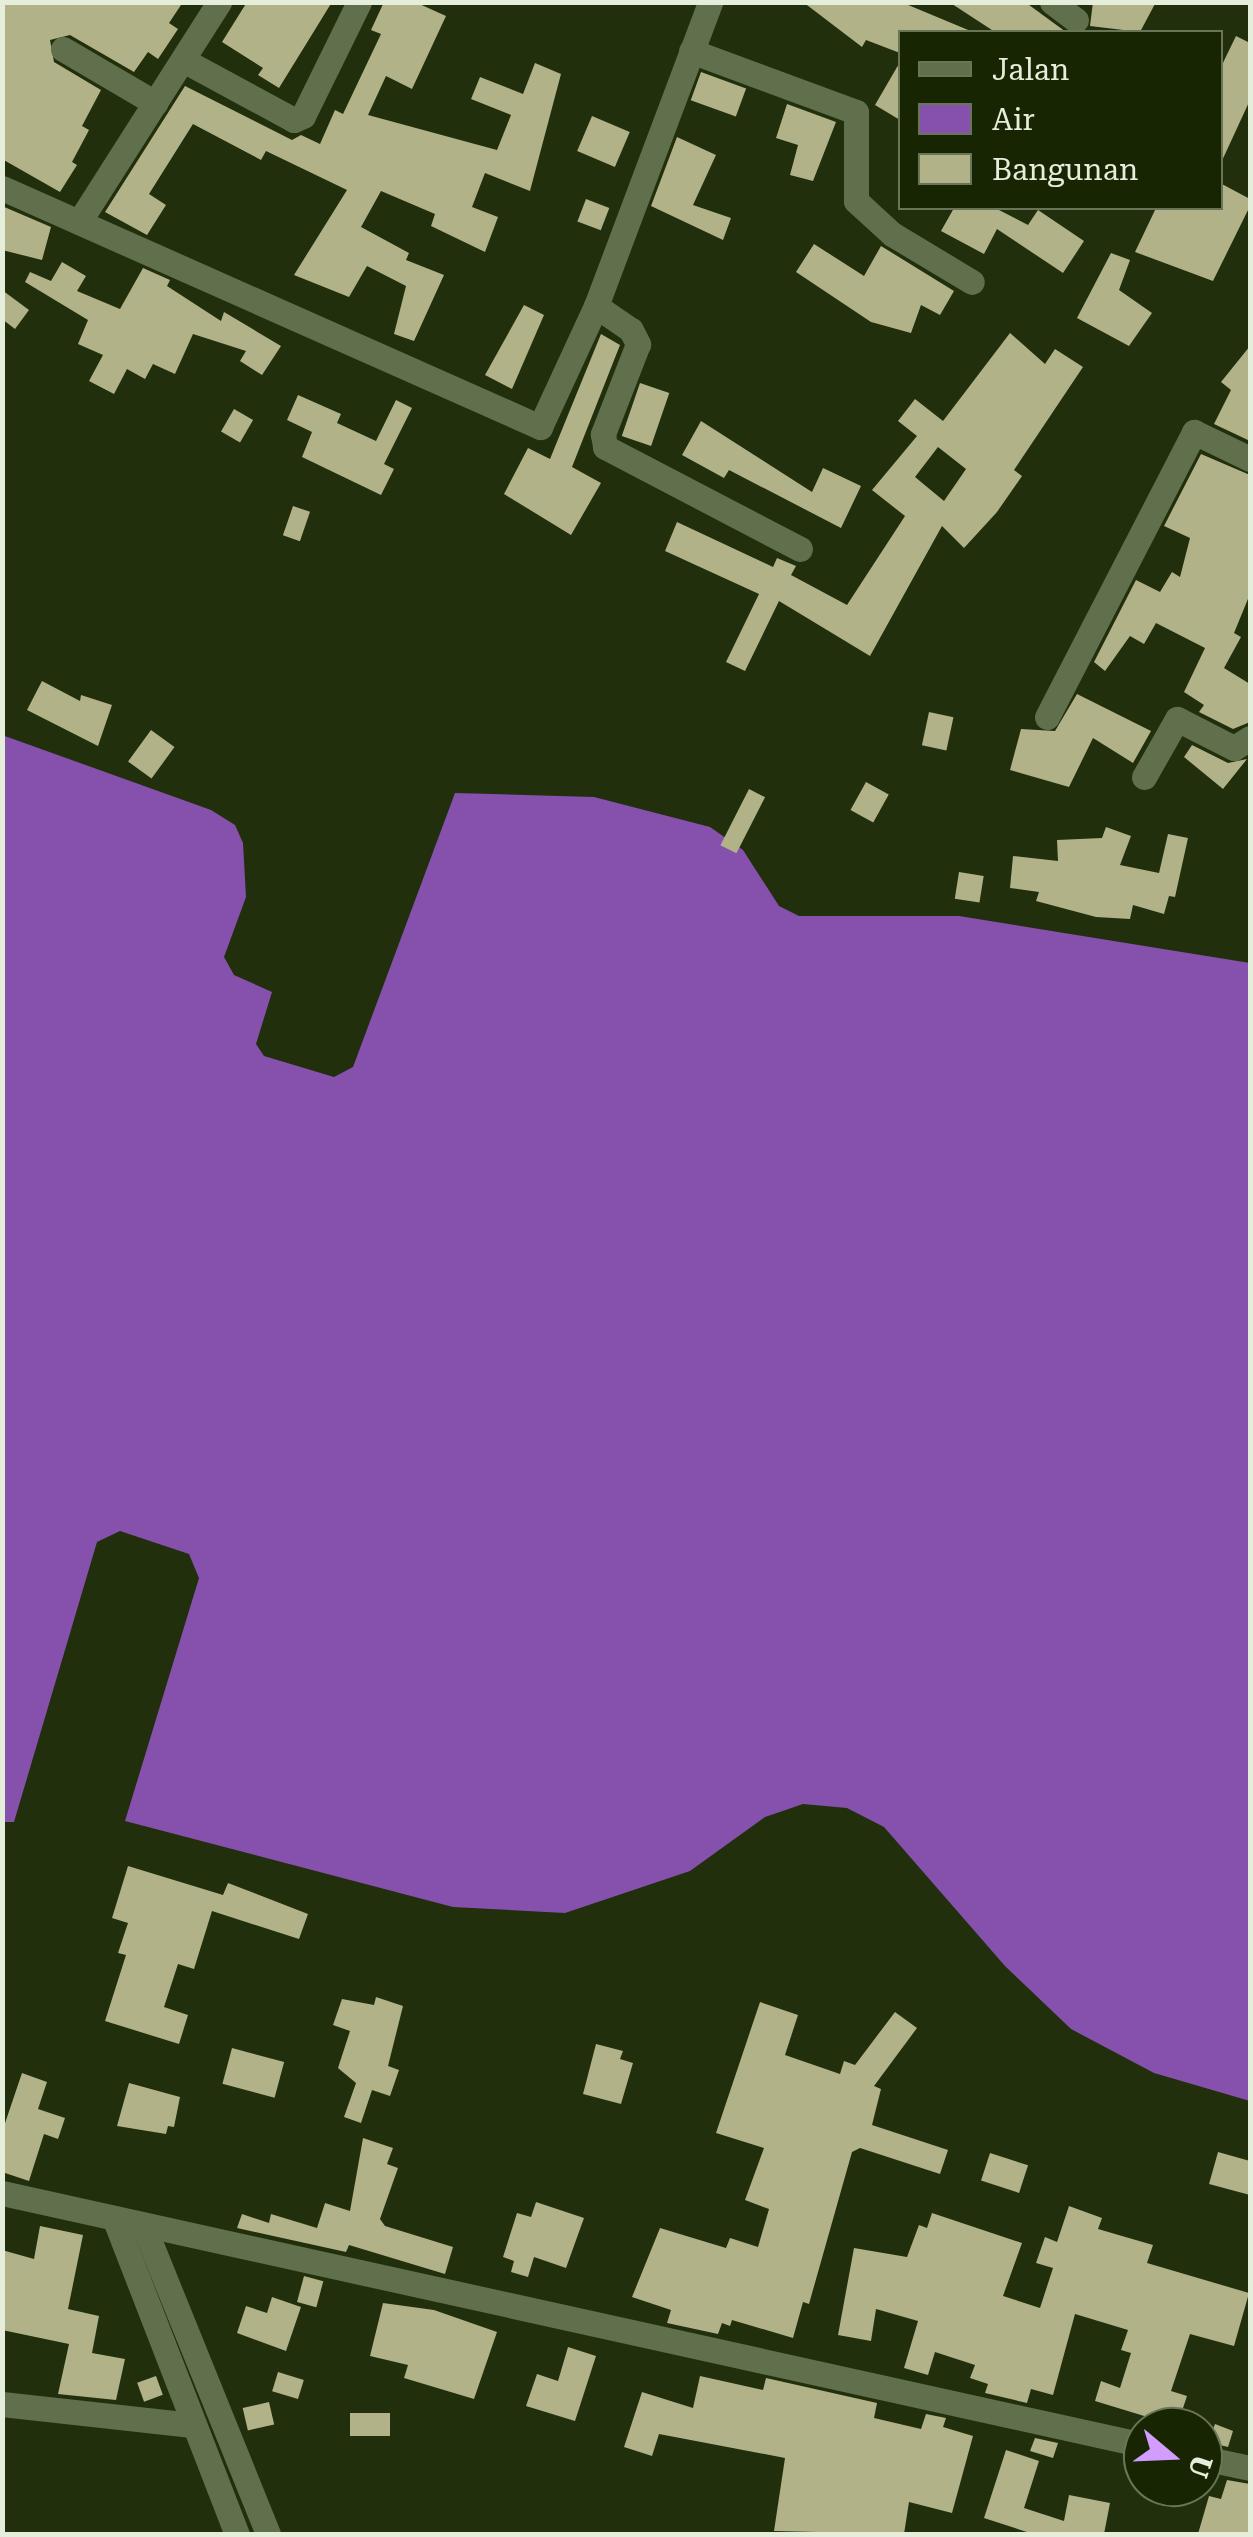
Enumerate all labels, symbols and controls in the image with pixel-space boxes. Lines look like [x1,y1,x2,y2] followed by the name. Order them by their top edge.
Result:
[898,30,1223,210] legend
[992,52,1069,87] text: Jalan
[992,102,1035,137] text: Air
[992,152,1138,187] text: Bangunan
[1123,2407,1223,2507] north arrow
[1181,2451,1219,2482] text: U

